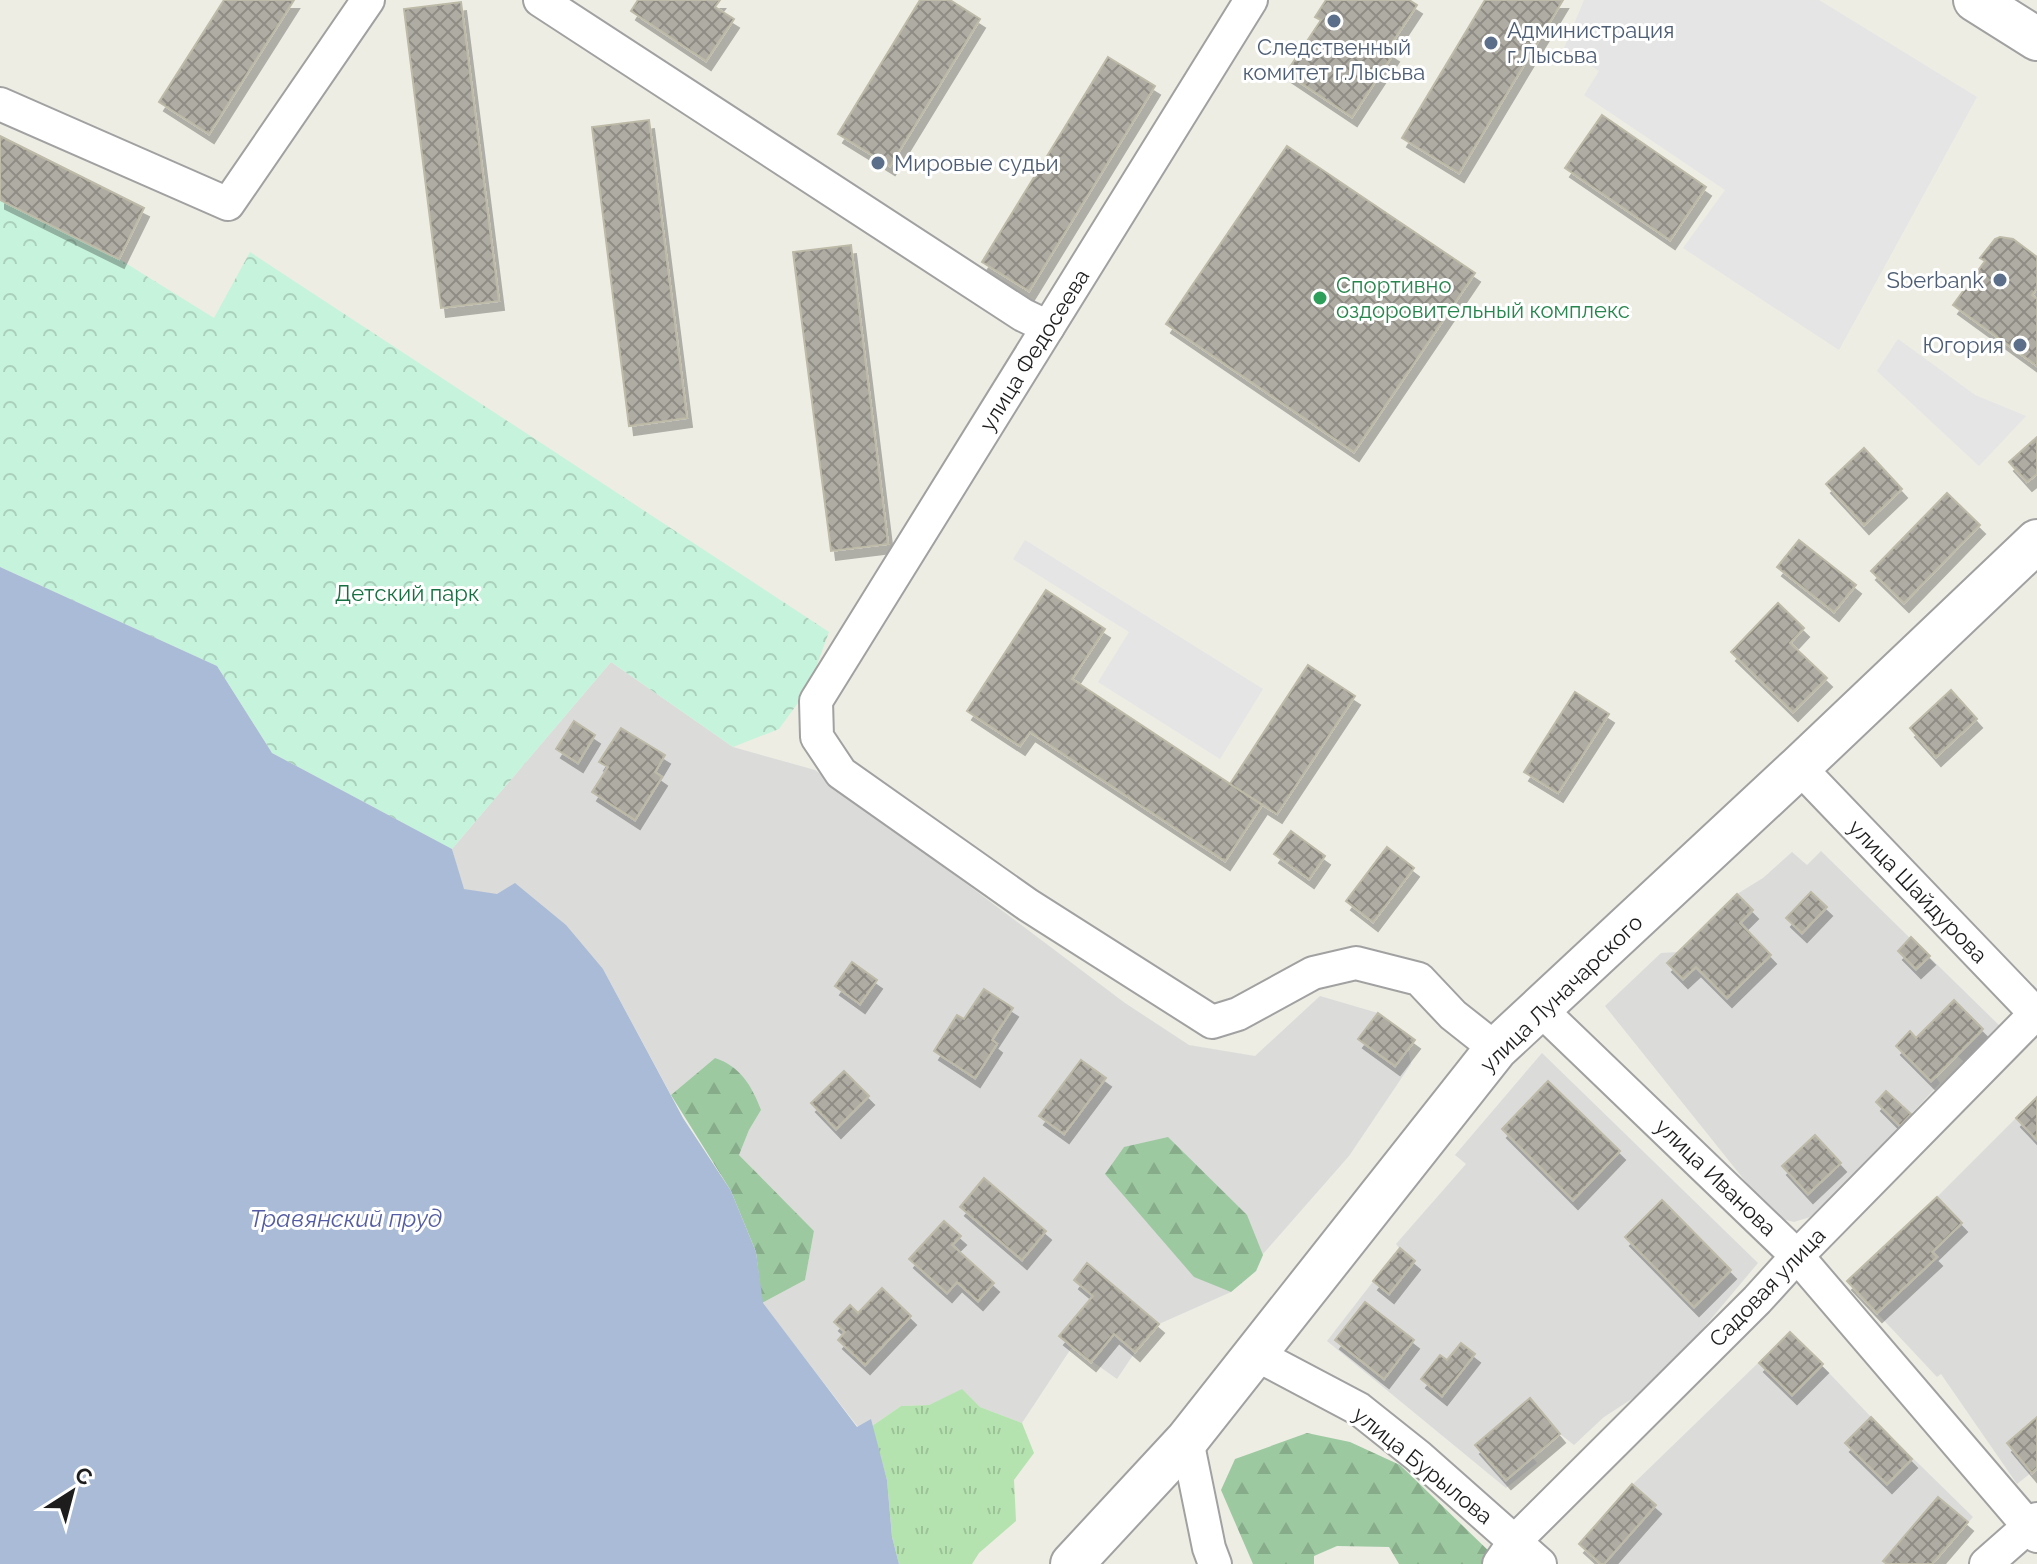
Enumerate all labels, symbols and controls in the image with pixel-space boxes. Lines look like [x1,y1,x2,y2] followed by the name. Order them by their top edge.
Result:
[1325,12,1343,30] marker: Следственный комитет г.Лысьва
[1507,17,1674,68] place label: Администрация г.Лысьва
[1243,34,1425,85] place label: Следственный комитет г.Лысьва
[1482,34,1500,52] marker: Администрация г.Лысьва
[894,150,1059,176] place label: Мировые судьи
[869,154,887,172] marker: Мировые судьи
[974,264,1094,436] street label: улица Федосеева
[1886,267,1984,293] place label: Sberbank
[1991,271,2009,289] marker: Sberbank
[1336,272,1630,323] place label: Спортивно оздоровительный комплекс
[1311,289,1329,307] marker: Спортивно оздоровительный комплекс
[1922,332,2004,358] place label: Югория
[2011,336,2029,354] marker: Югория
[335,580,479,606] park label: Детский парк
[1843,814,1993,968] street label: улица Шайдурова
[1474,909,1648,1077] street label: улица Луначарского
[1650,1113,1782,1241] street label: улица Иванова
[250,1204,442,1233] water label: Травянский пруд
[1704,1222,1830,1352] street label: Садовая улица
[1348,1401,1498,1529] street label: улица Бурылова
[32,1452,112,1532] north arrow
[70,1461,98,1491] text: С

